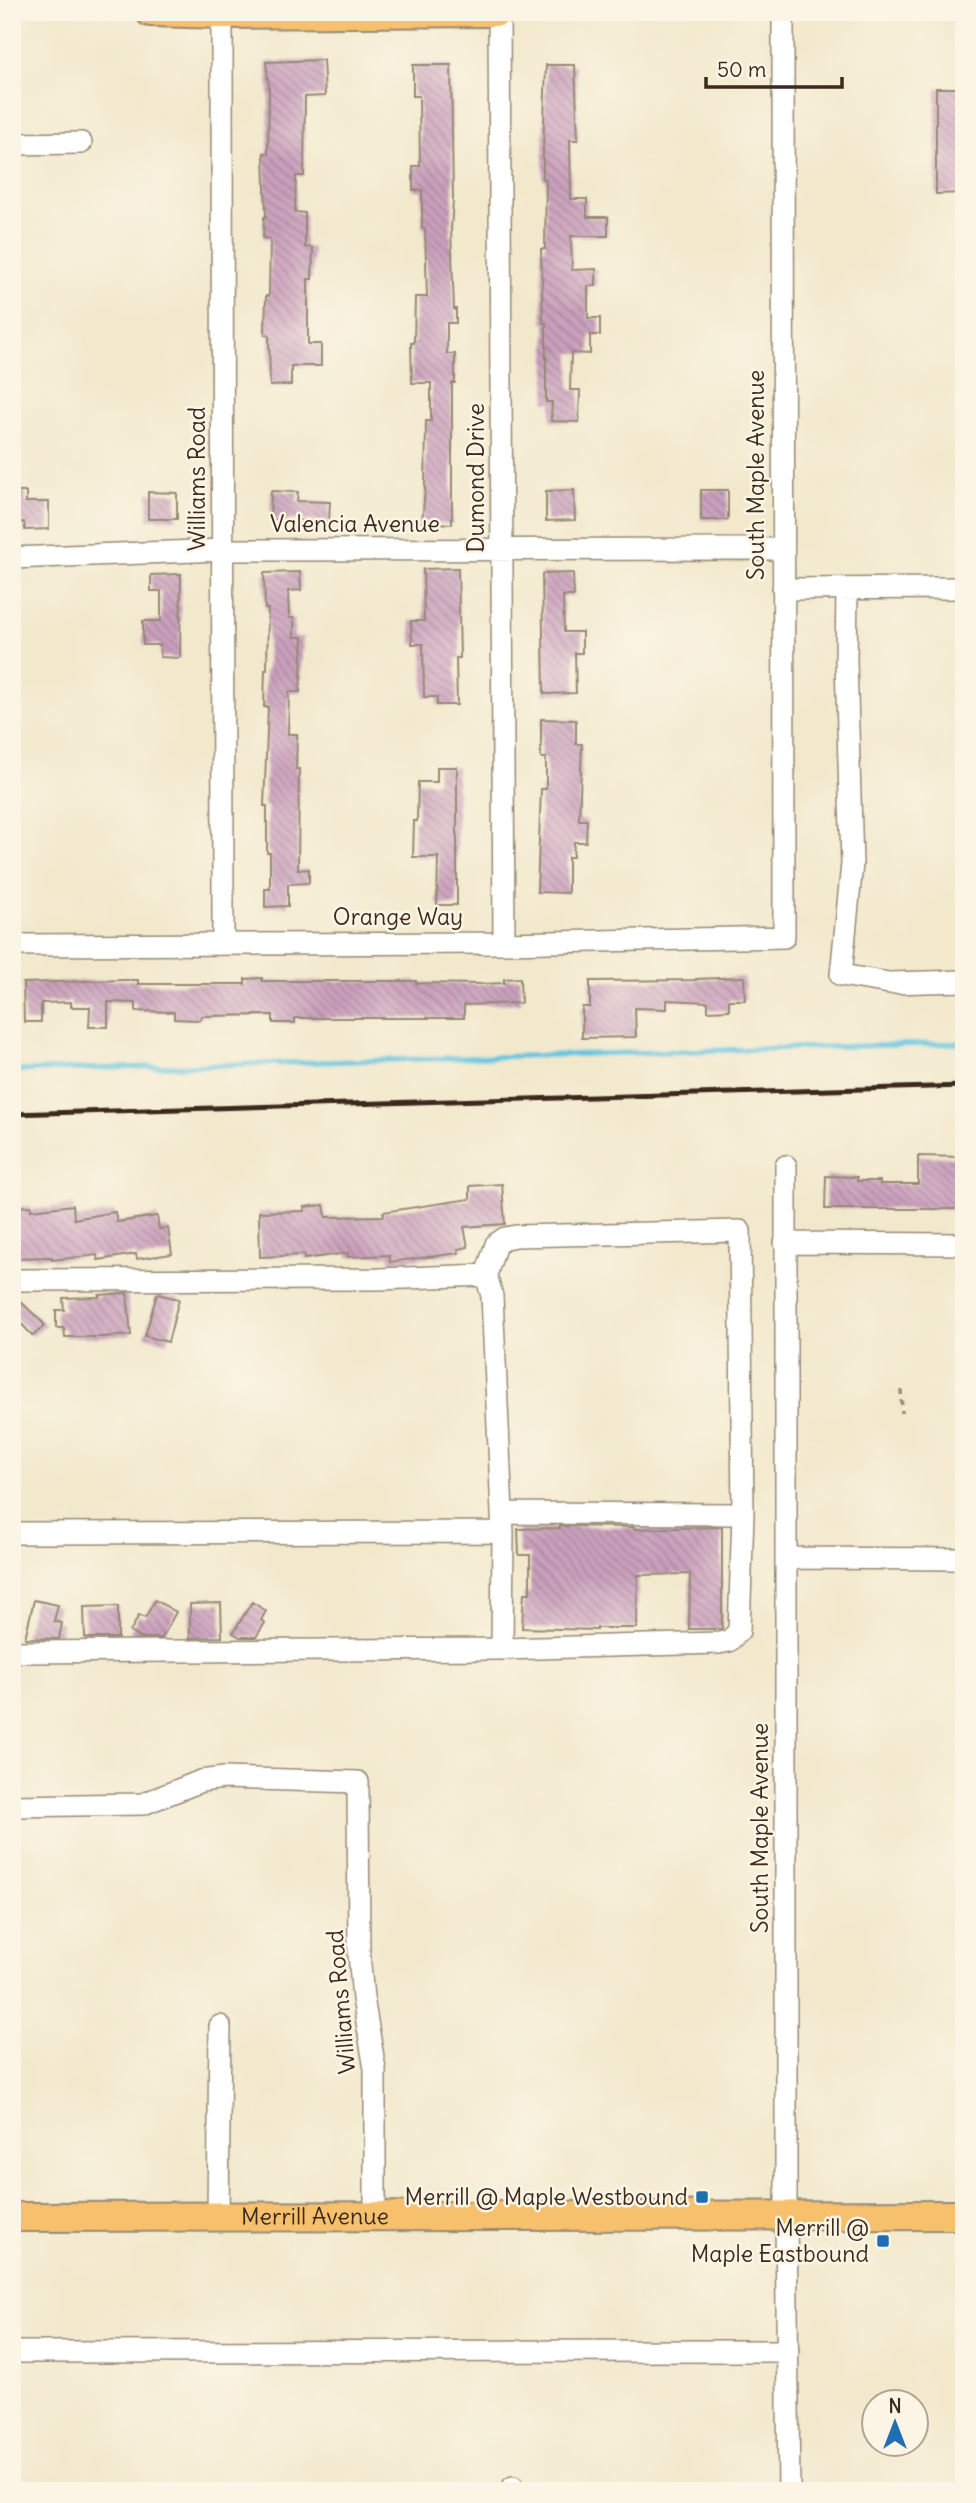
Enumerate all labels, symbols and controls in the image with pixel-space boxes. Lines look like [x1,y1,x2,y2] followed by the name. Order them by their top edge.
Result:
[706,46,843,90] scale bar
[717,56,766,83] text: 50 m
[741,370,770,580] street label: South Maple Avenue
[461,403,490,553] street label: Dumond Drive
[182,407,211,551] street label: Williams Road
[270,509,440,538] street label: Valencia Avenue
[333,902,463,931] street label: Orange Way
[745,1723,774,1933] street label: South Maple Avenue
[320,1929,361,2075] street label: Williams Road
[405,2182,688,2211] place label: Merrill @ Maple Westbound
[694,2189,710,2205] marker: Merrill @ Maple Westbound
[241,2201,389,2231] street label: Merrill Avenue
[691,2213,869,2268] place label: Merrill @ Maple Eastbound
[875,2233,891,2249] marker: Merrill @ Maple Eastbound
[860,2388,930,2458] north arrow
[888,2394,902,2418] text: N

